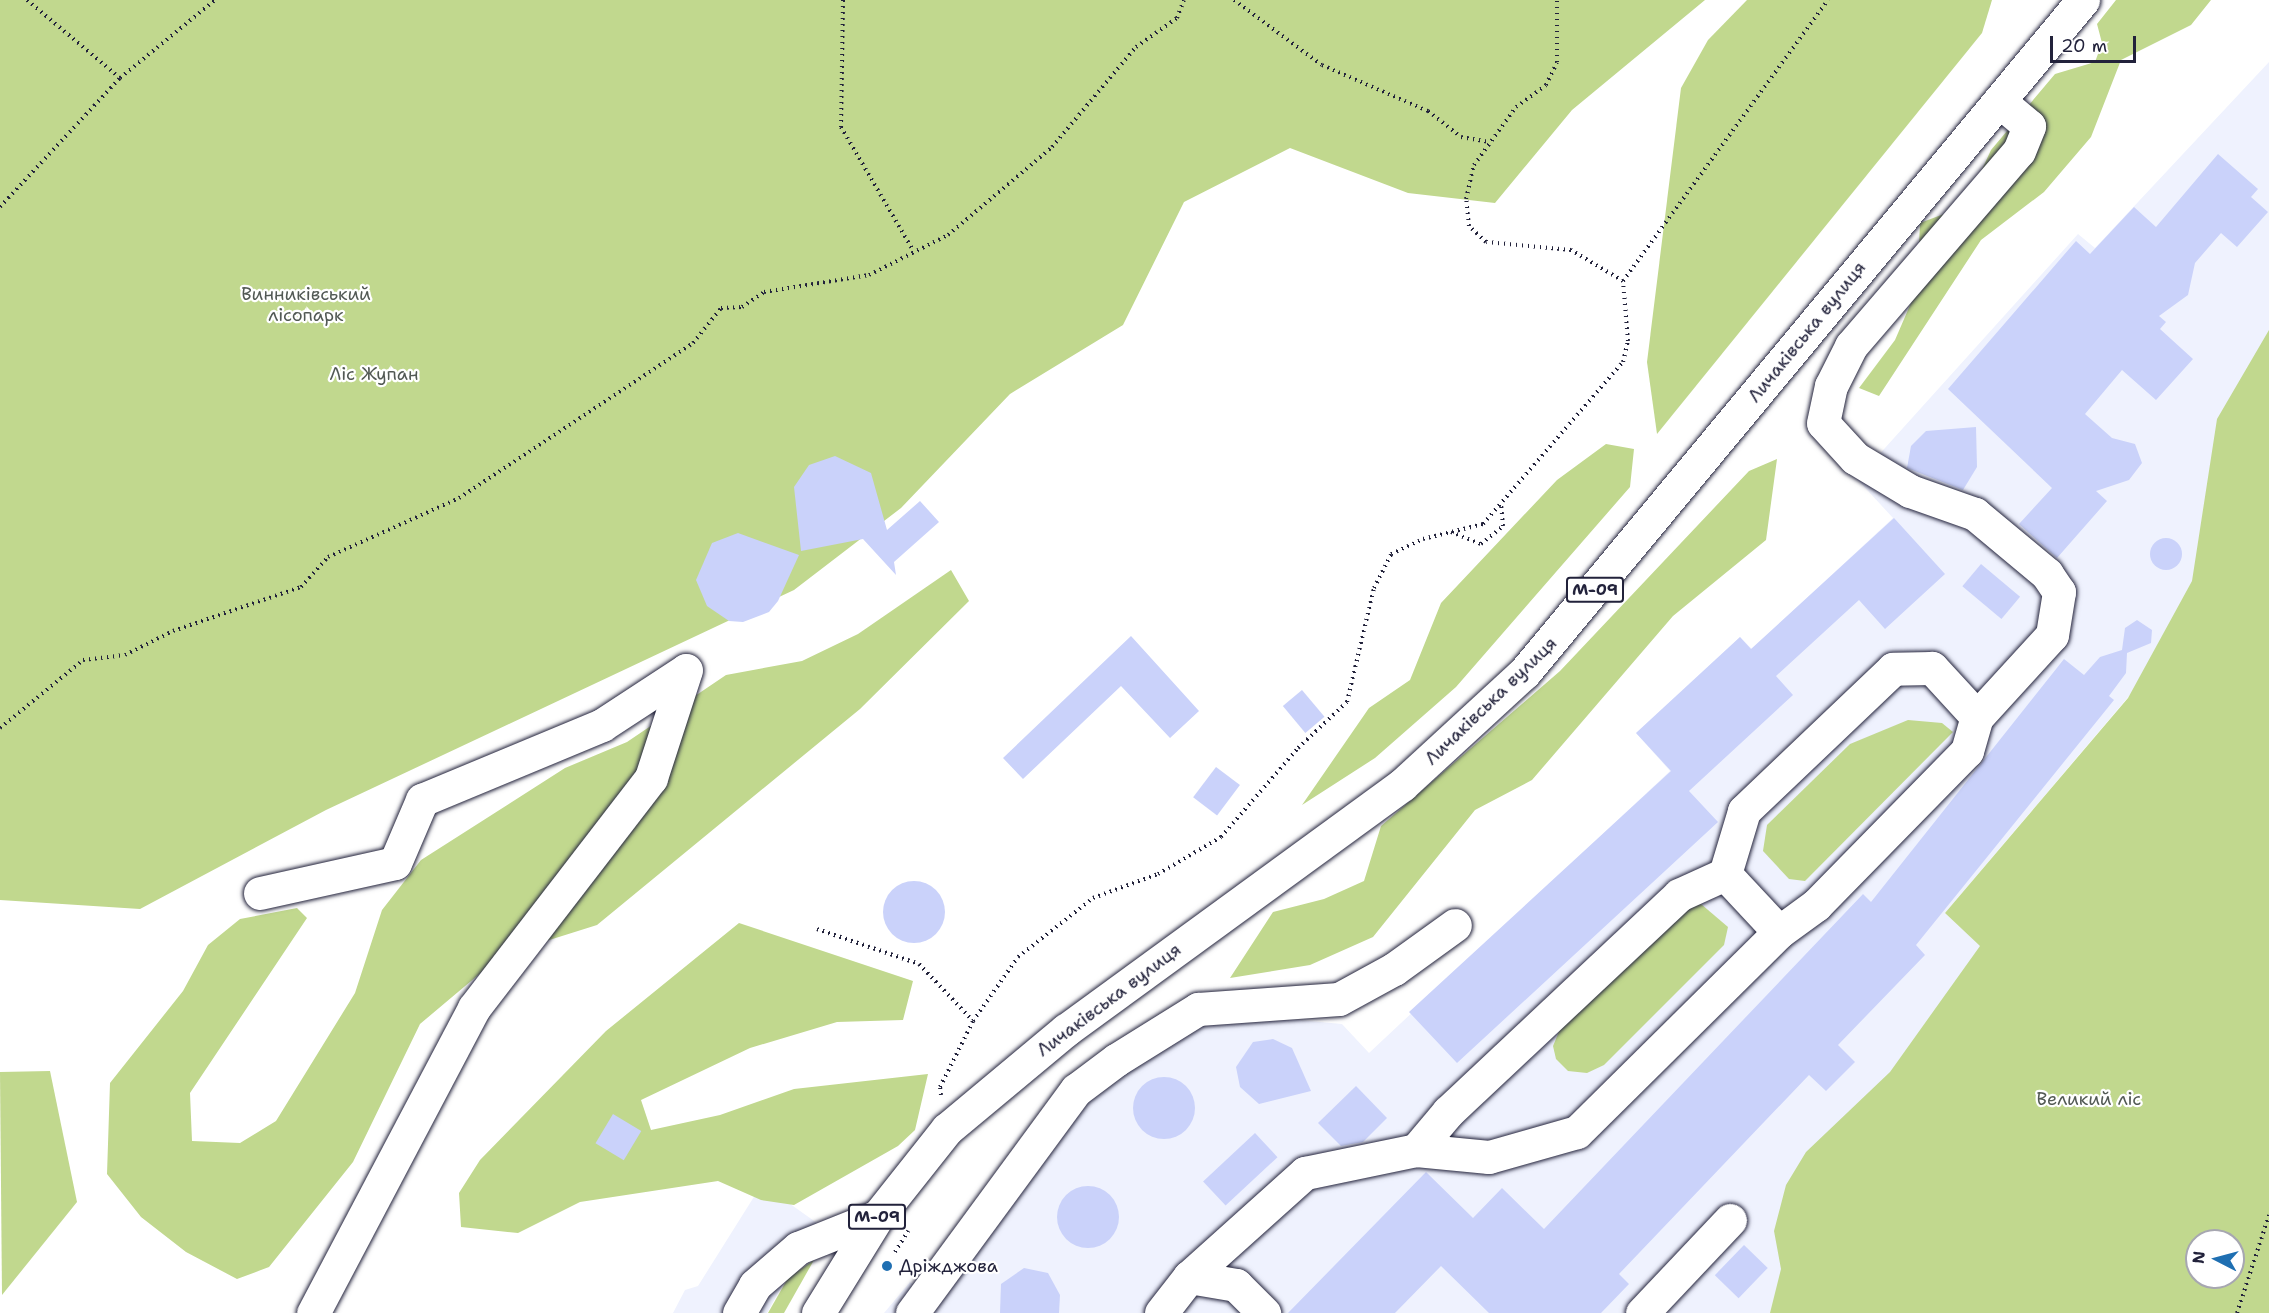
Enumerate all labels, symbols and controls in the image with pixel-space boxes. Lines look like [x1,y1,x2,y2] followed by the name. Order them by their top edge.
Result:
[2053,24,2138,62] scale bar
[2061,34,2107,58] text: 20 m
[1744,257,1870,407] street label: Личаківська вулиця
[241,284,371,326] park label: Винниківський лісопарк
[329,363,419,385] park label: Ліс Жупан
[1565,577,1625,603] road number: М-09
[1421,632,1561,770] street label: Личаківська вулиця
[1033,939,1185,1061] street label: Личаківська вулиця
[2037,1088,2141,1110] park label: Великий ліс
[847,1204,907,1230] road number: М-09
[2185,1229,2245,1289] north arrow
[2187,1250,2210,1265] text: N
[899,1255,998,1277] place label: Дріжджова
[880,1259,894,1273] marker: Дріжджова

